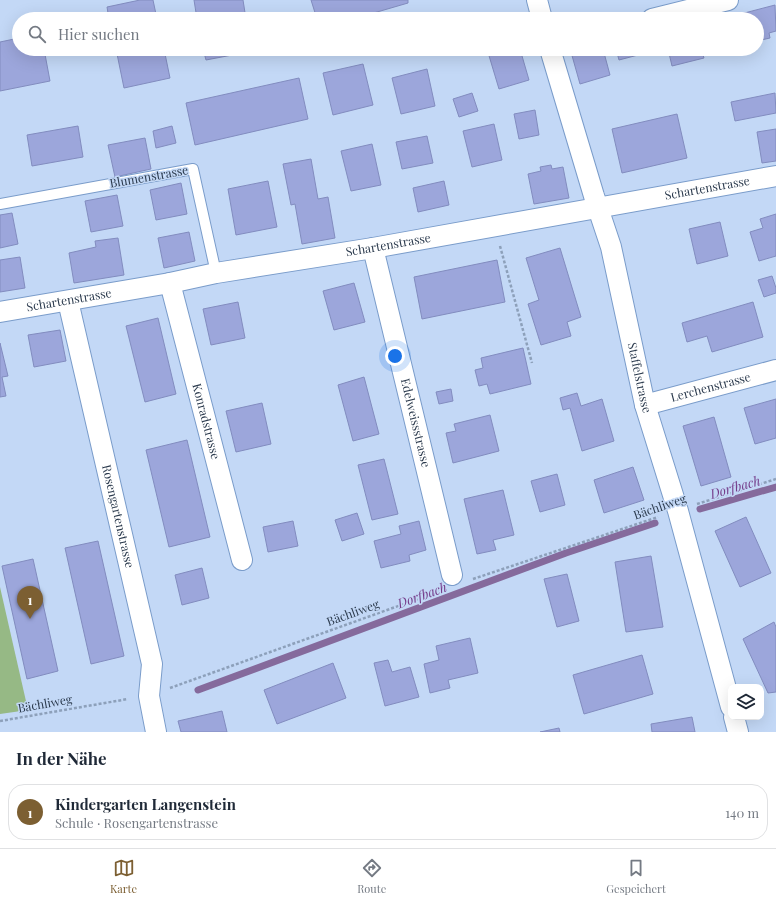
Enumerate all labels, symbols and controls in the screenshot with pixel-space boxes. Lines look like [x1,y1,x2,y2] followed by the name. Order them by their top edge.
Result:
[12,12,764,56] search box
[26,23,48,45] icon: search
[58,24,140,44] text: Hier suchen
[108,161,189,191] street label: Blumenstrasse
[663,172,751,203] street label: Schartenstrasse
[344,229,432,259] street label: Schartenstrasse
[25,284,113,314] street label: Schartenstrasse
[625,341,656,415] street label: Staffelstrasse
[385,346,405,366] your location
[669,368,752,405] street label: Lerchenstrasse
[398,377,435,469] street label: Edelweissstrasse
[189,382,224,461] street label: Konradstrasse
[99,463,139,569] street label: Rosengartenstrasse
[707,471,762,502] water label: Dorfbach
[631,489,689,523] street label: Bächliweg
[394,578,449,612] water label: Dorfbach
[17,586,43,619] pin: 1
[324,595,382,629] street label: Bächliweg
[728,684,764,720] map controls
[728,684,764,720] button: layers
[16,690,74,716] street label: Bächliweg
[16,747,107,769] text: In der Nähe
[55,794,236,814] text: Kindergarten Langenstein
[28,804,32,821] text: 1
[725,804,759,821] text: 140 m
[55,814,218,831] text: Schule · Rosengartenstrasse
[110,857,137,896] tab: Karte
[357,857,386,896] tab: Route
[606,857,666,896] tab: Gespeichert

